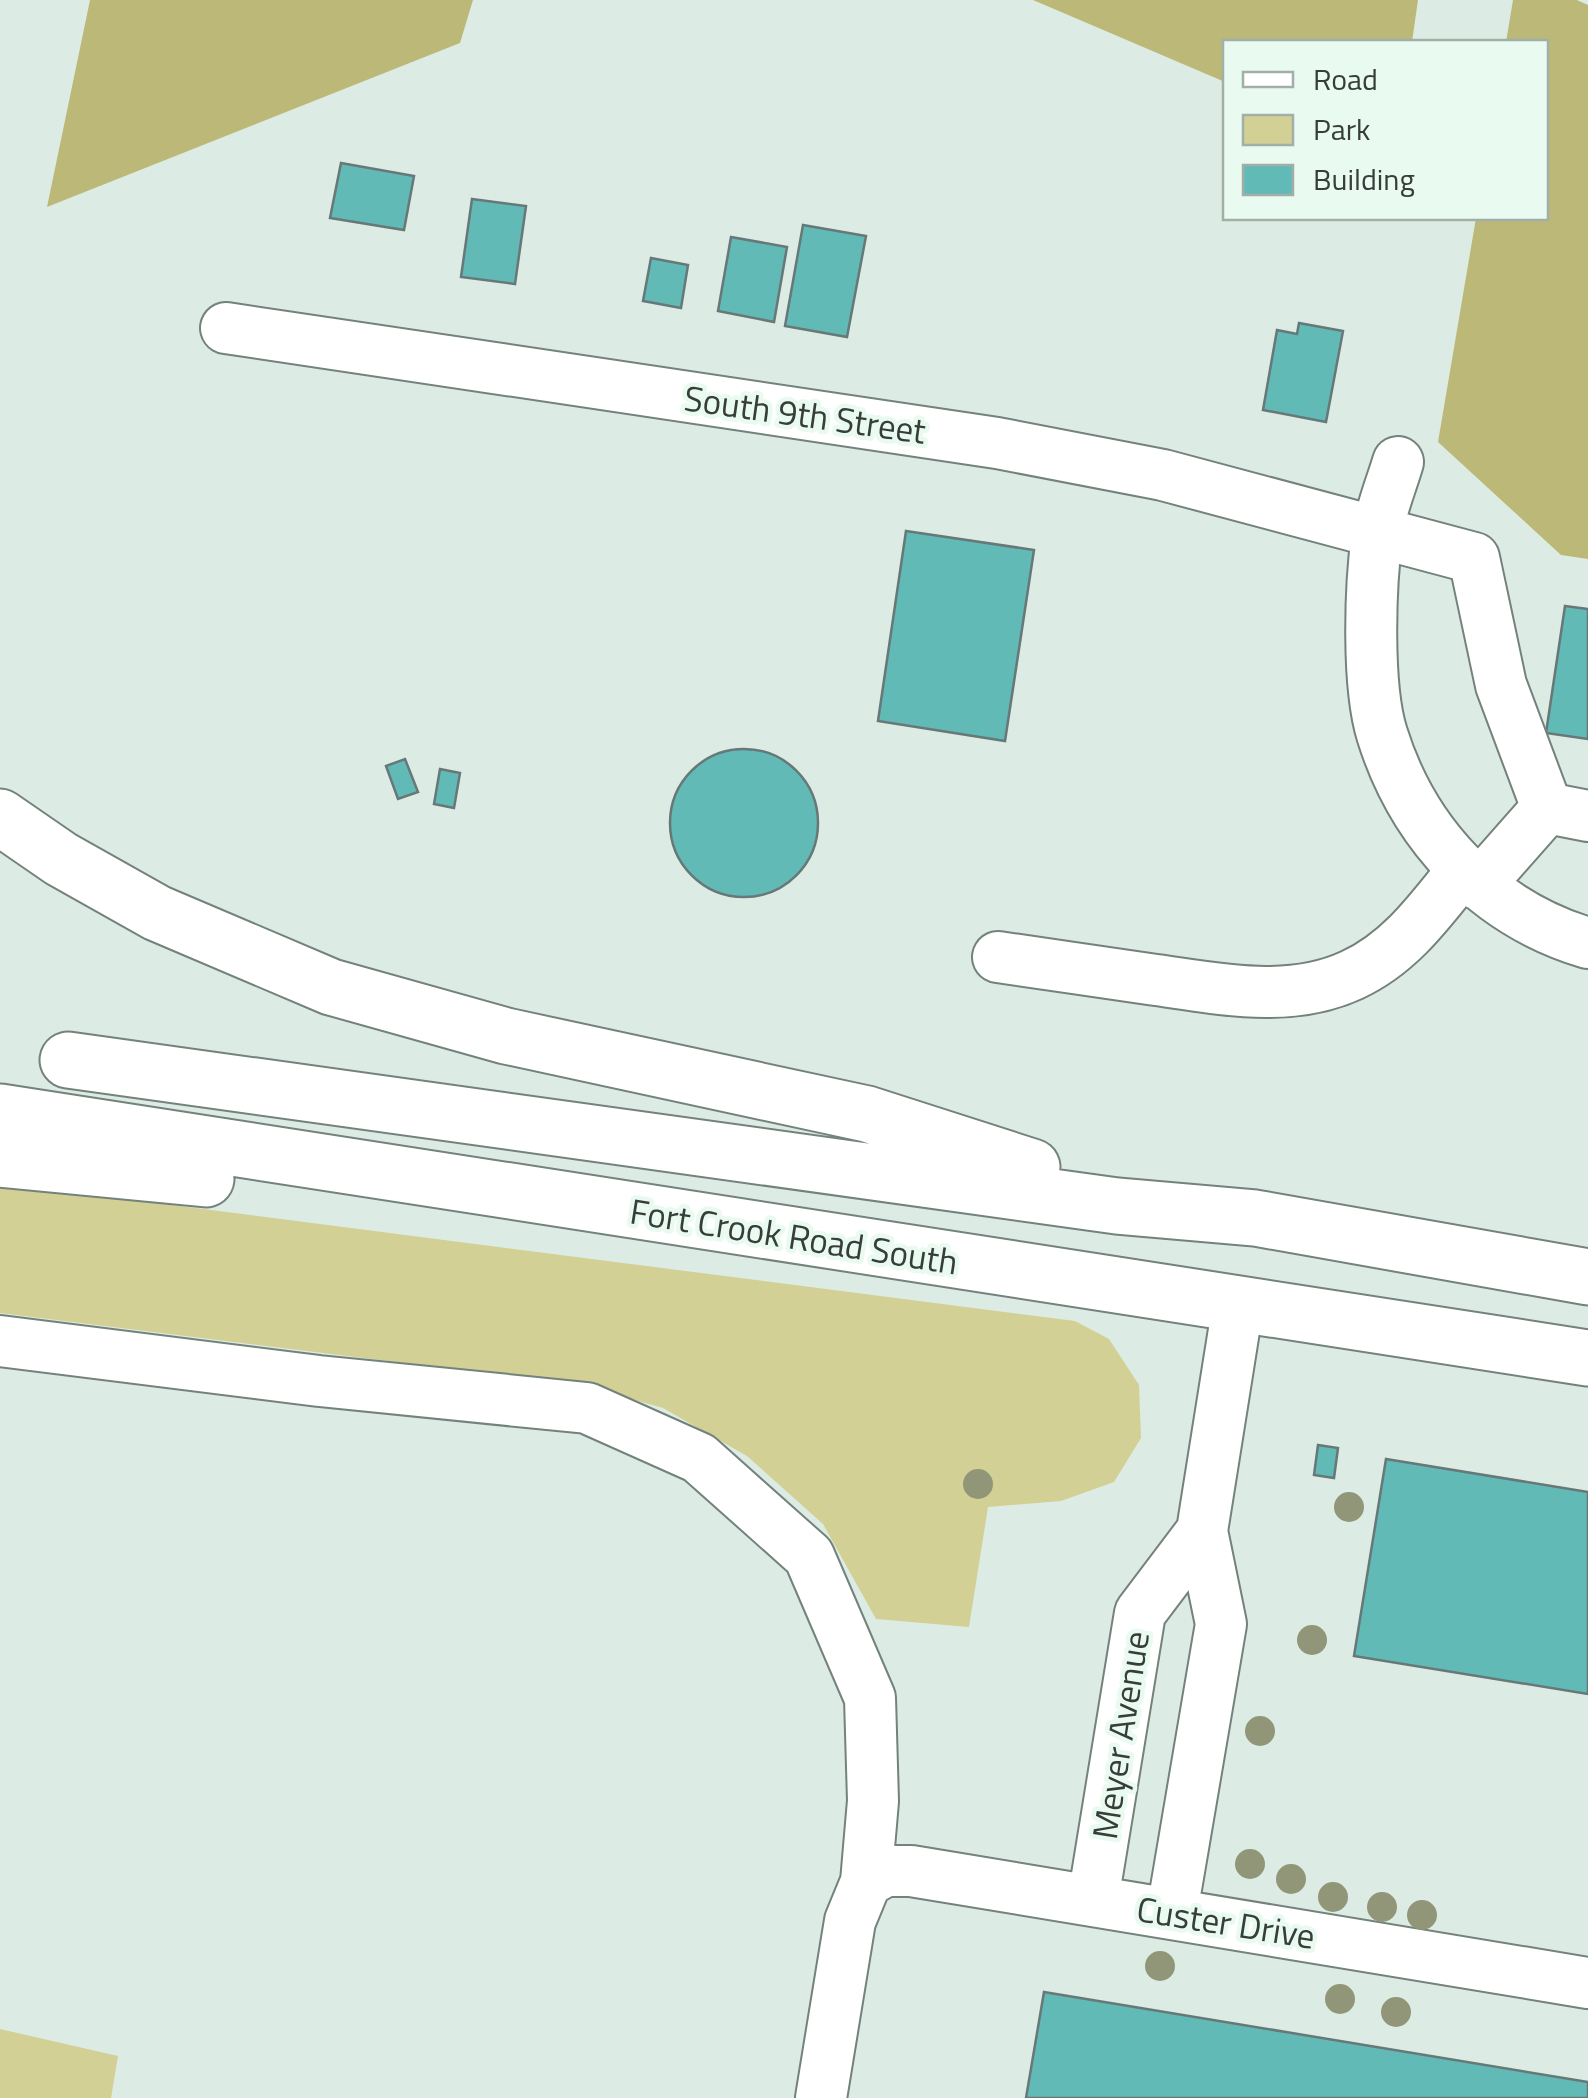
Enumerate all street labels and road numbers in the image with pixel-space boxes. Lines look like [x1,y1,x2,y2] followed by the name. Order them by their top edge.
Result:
[681,370,929,458] street label: South 9th Street
[626,1183,962,1289] street label: Fort Crook Road South
[1077,1627,1163,1843] street label: Meyer Avenue
[1133,1881,1319,1963] street label: Custer Drive

